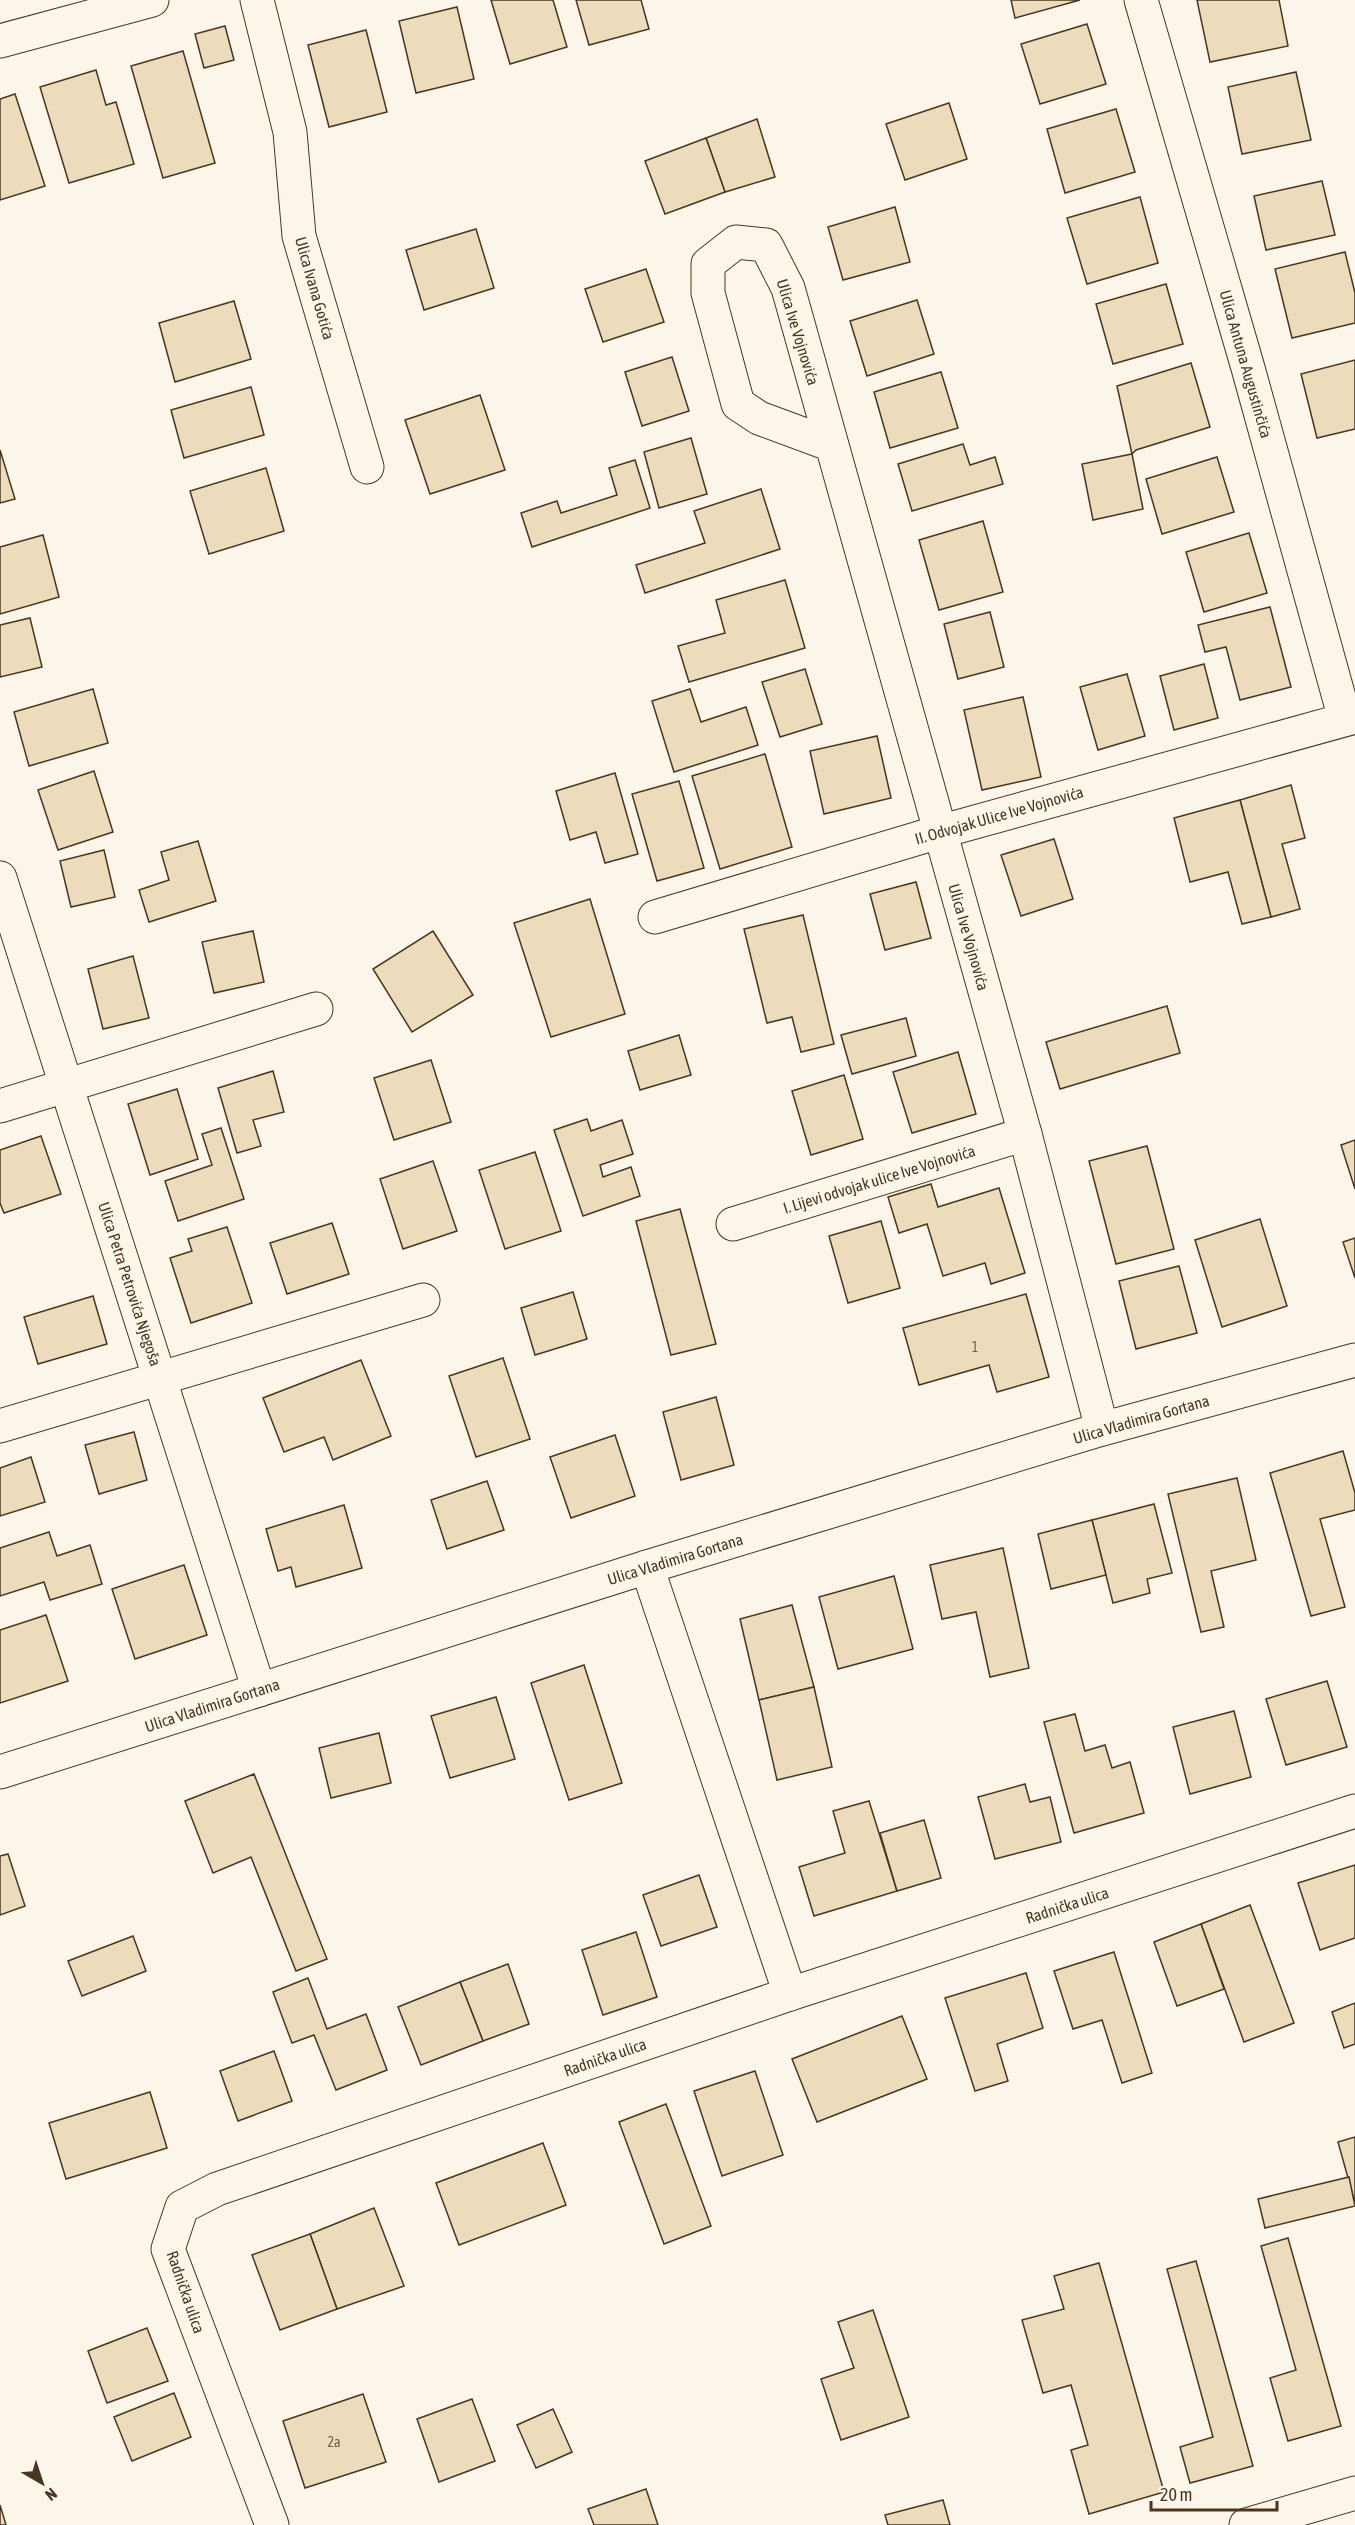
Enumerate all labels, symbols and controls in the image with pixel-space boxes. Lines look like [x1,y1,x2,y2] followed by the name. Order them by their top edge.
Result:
[292,235,338,341] street label: Ulica Ivana Gotića
[772,277,823,388] street label: Ulica Ive Vojnovića
[1215,288,1276,440] street label: Ulica Antuna Augustinčića
[913,782,1086,849] street label: II. Odvojak Ulice Ive Vojnovića
[944,882,993,993] street label: Ulica Ive Vojnovića
[781,1141,978,1218] street label: I. Lijevi odvojak ulice Ive Vojnovića
[94,1200,165,1369] street label: Ulica Petra Petrovića Njegoša
[972,1339,978,1355] house number: 1
[1071,1391,1211,1447] street label: Ulica Vladimira Gortana
[605,1530,745,1588] street label: Ulica Vladimira Gortana
[142,1675,282,1735] street label: Ulica Vladimira Gortana
[1023,1883,1111,1927] street label: Radnička ulica
[561,2034,649,2080] street label: Radnička ulica
[163,2248,209,2336] street label: Radnička ulica
[327,2434,341,2450] house number: 2a
[12,2453,72,2513] north arrow
[1151,2474,1277,2512] scale bar
[1160,2484,1192,2505] text: 20 m
[42,2485,61,2505] text: N

